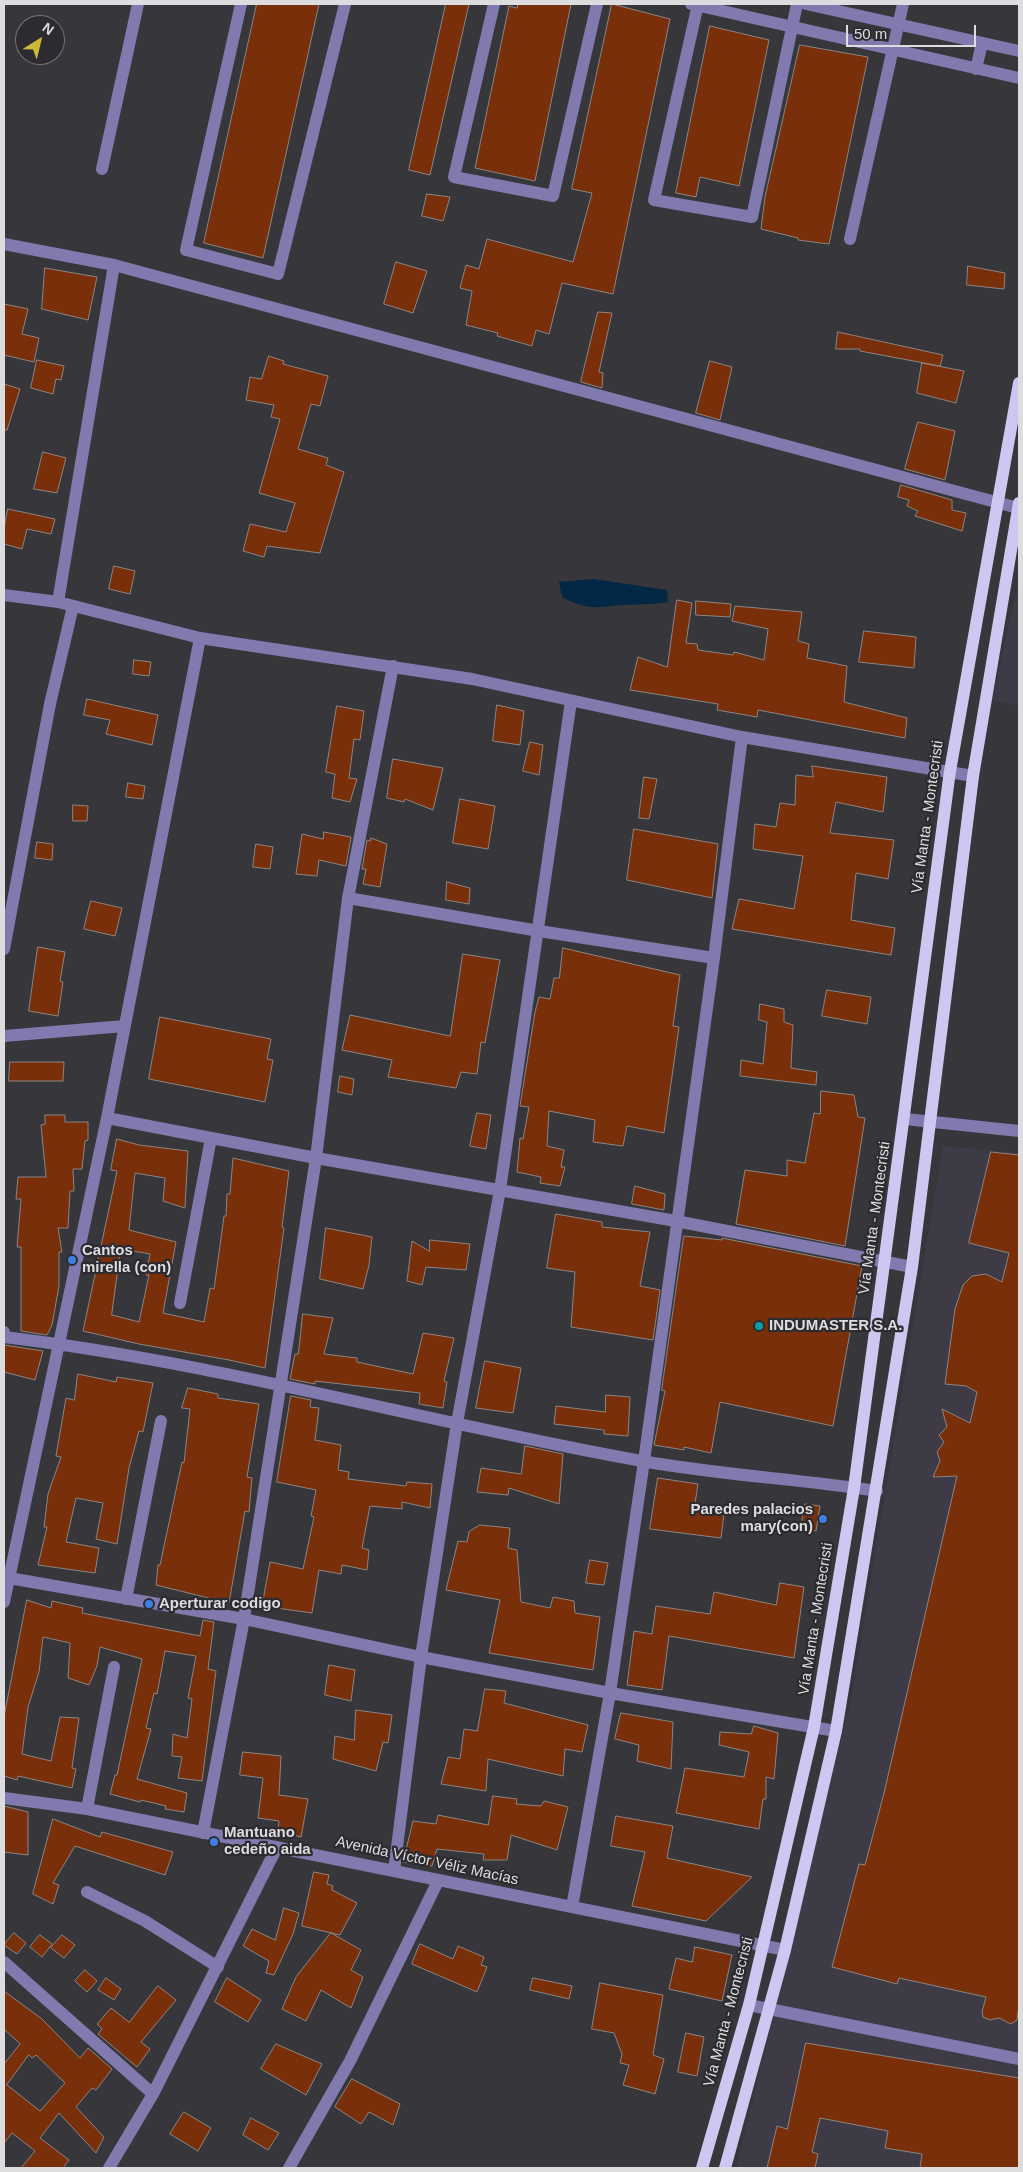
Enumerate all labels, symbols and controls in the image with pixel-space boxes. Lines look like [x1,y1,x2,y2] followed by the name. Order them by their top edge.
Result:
[15,15,65,65] north arrow
[848,15,978,47] scale bar
[39,19,57,38] text: N
[854,25,887,42] text: 50 m
[908,739,948,895] street label: Vía Manta - Montecristi
[855,1140,895,1296] street label: Vía Manta - Montecristi
[82,1242,171,1277] place label: Cantos mirella (con)
[66,1254,78,1266] marker: Cantos mirella (con)
[769,1317,902,1335] place label: INDUMASTER S.A.
[753,1320,765,1332] marker: INDUMASTER S.A.
[690,1501,813,1536] place label: Paredes palacios mary(con)
[817,1513,829,1525] marker: Paredes palacios mary(con)
[795,1541,837,1697] street label: Vía Manta - Montecristi
[159,1595,281,1613] place label: Aperturar codigo
[143,1598,155,1610] marker: Aperturar codigo
[224,1824,311,1859] place label: Mantuano cedeño aida
[334,1833,520,1889] street label: Avenida Víctor Véliz Macías
[208,1836,220,1848] marker: Mantuano cedeño aida
[700,1935,758,2089] street label: Vía Manta - Montecristi

